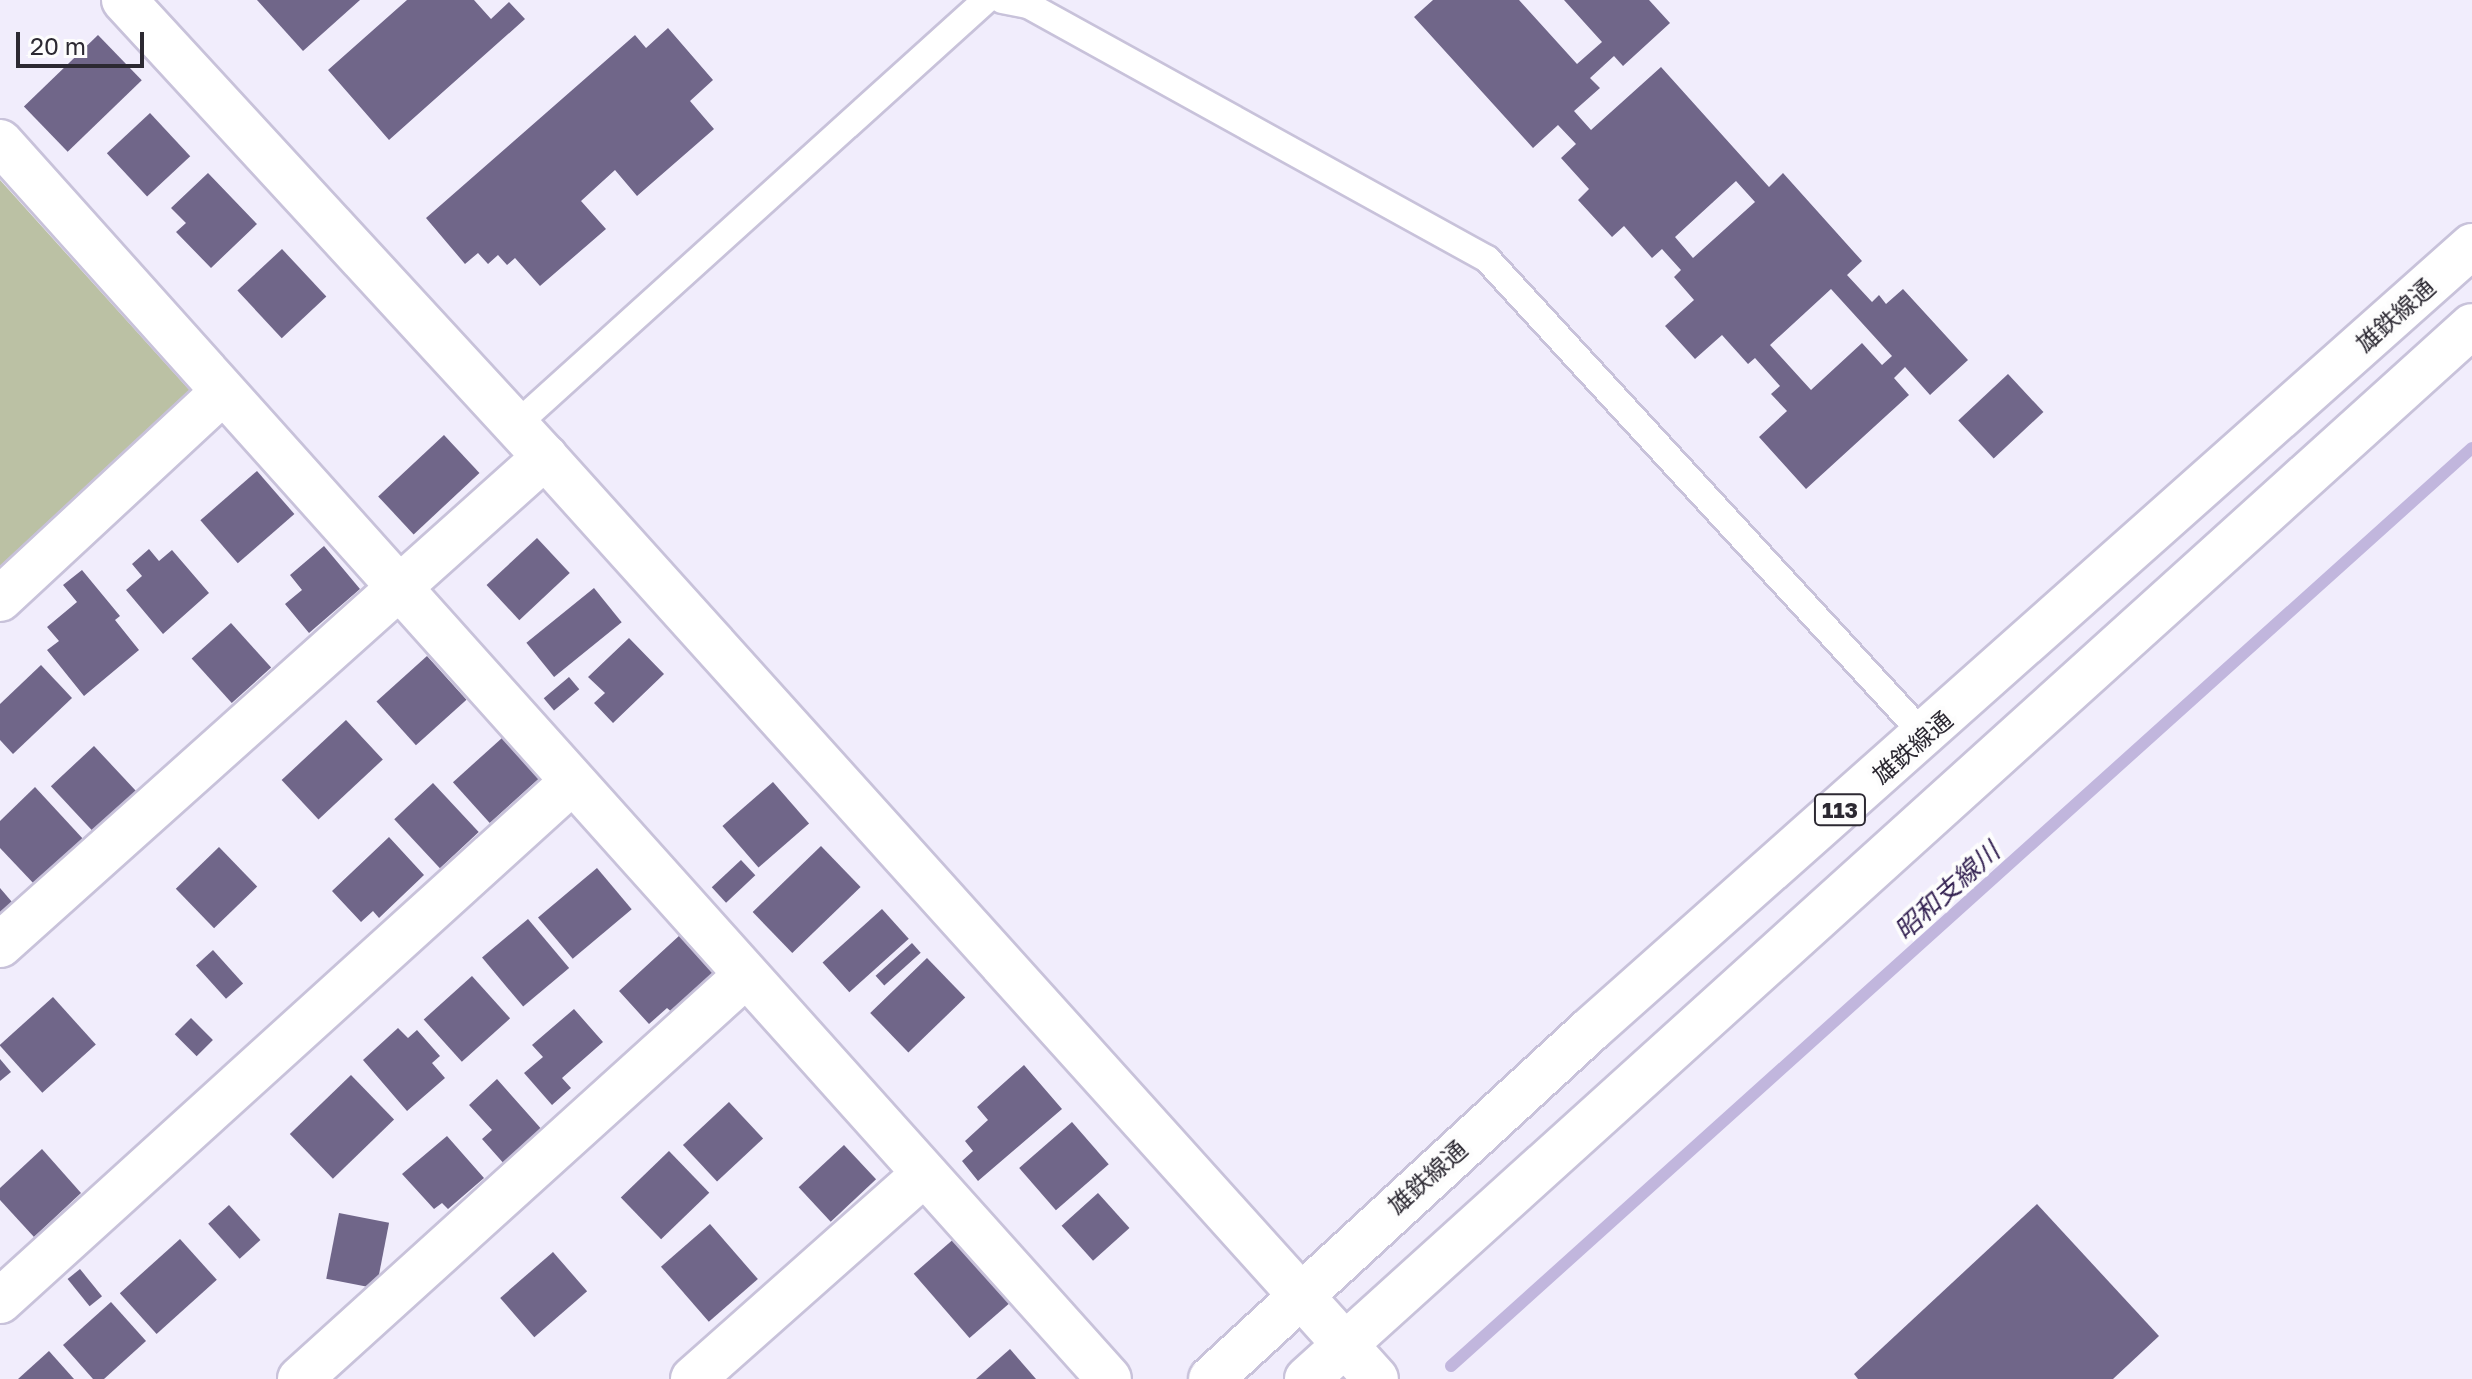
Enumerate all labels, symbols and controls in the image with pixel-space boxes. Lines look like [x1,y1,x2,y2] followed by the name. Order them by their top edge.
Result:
[20,16,148,66] scale bar
[30,31,86,60] text: 20 m
[2350,272,2440,358] street label: 雄鉄線通
[1866,705,1958,789] street label: 雄鉄線通
[1812,792,1868,828] road number: 113
[1888,836,2006,946] water label: 昭和支線川
[1382,1134,1472,1220] street label: 雄鉄線通

